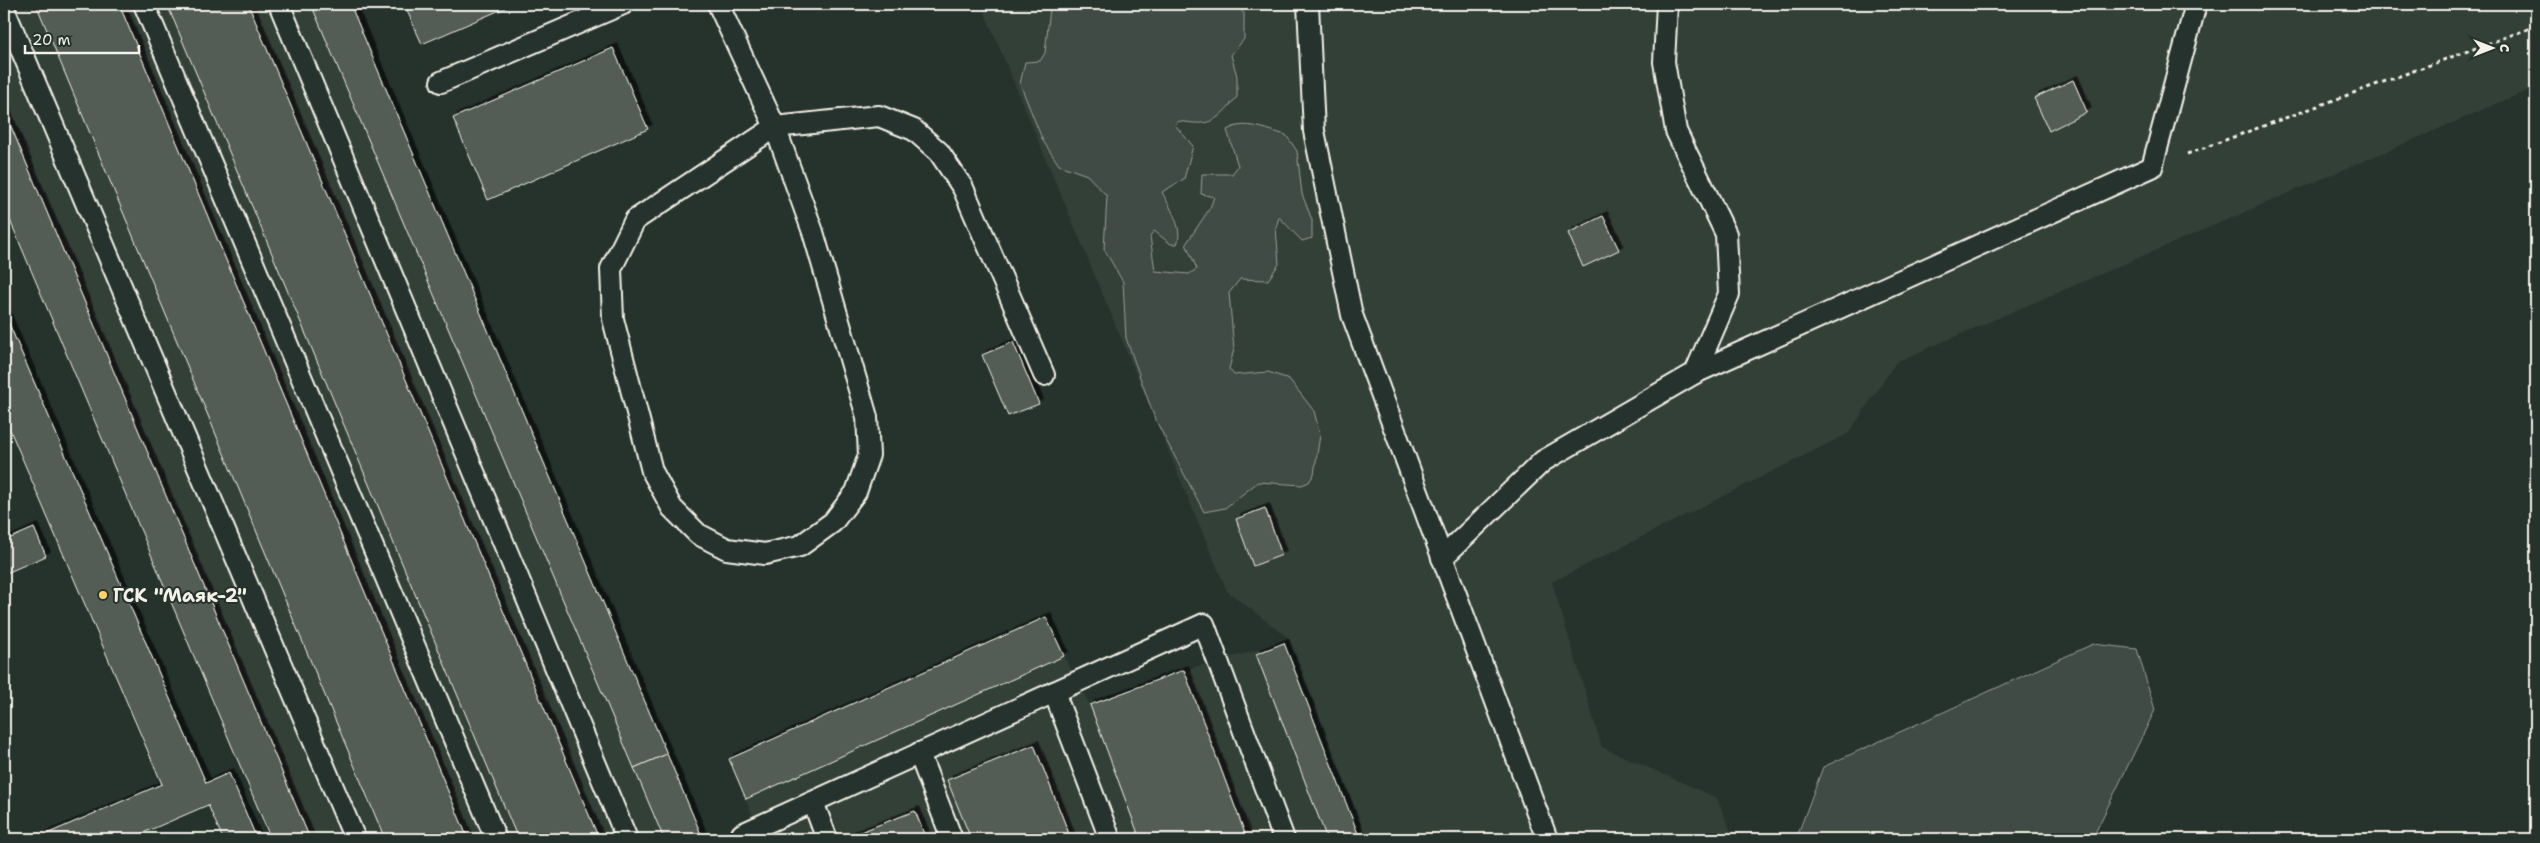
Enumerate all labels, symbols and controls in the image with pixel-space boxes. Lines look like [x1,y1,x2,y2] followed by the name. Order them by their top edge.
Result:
[25,22,139,54] scale bar
[2468,22,2518,72] north arrow
[32,30,71,50] text: 20 m
[2496,44,2514,52] text: С
[113,583,247,608] place label: ГСК "Маяк-2"
[97,589,109,601] marker: ГСК "Маяк-2"

